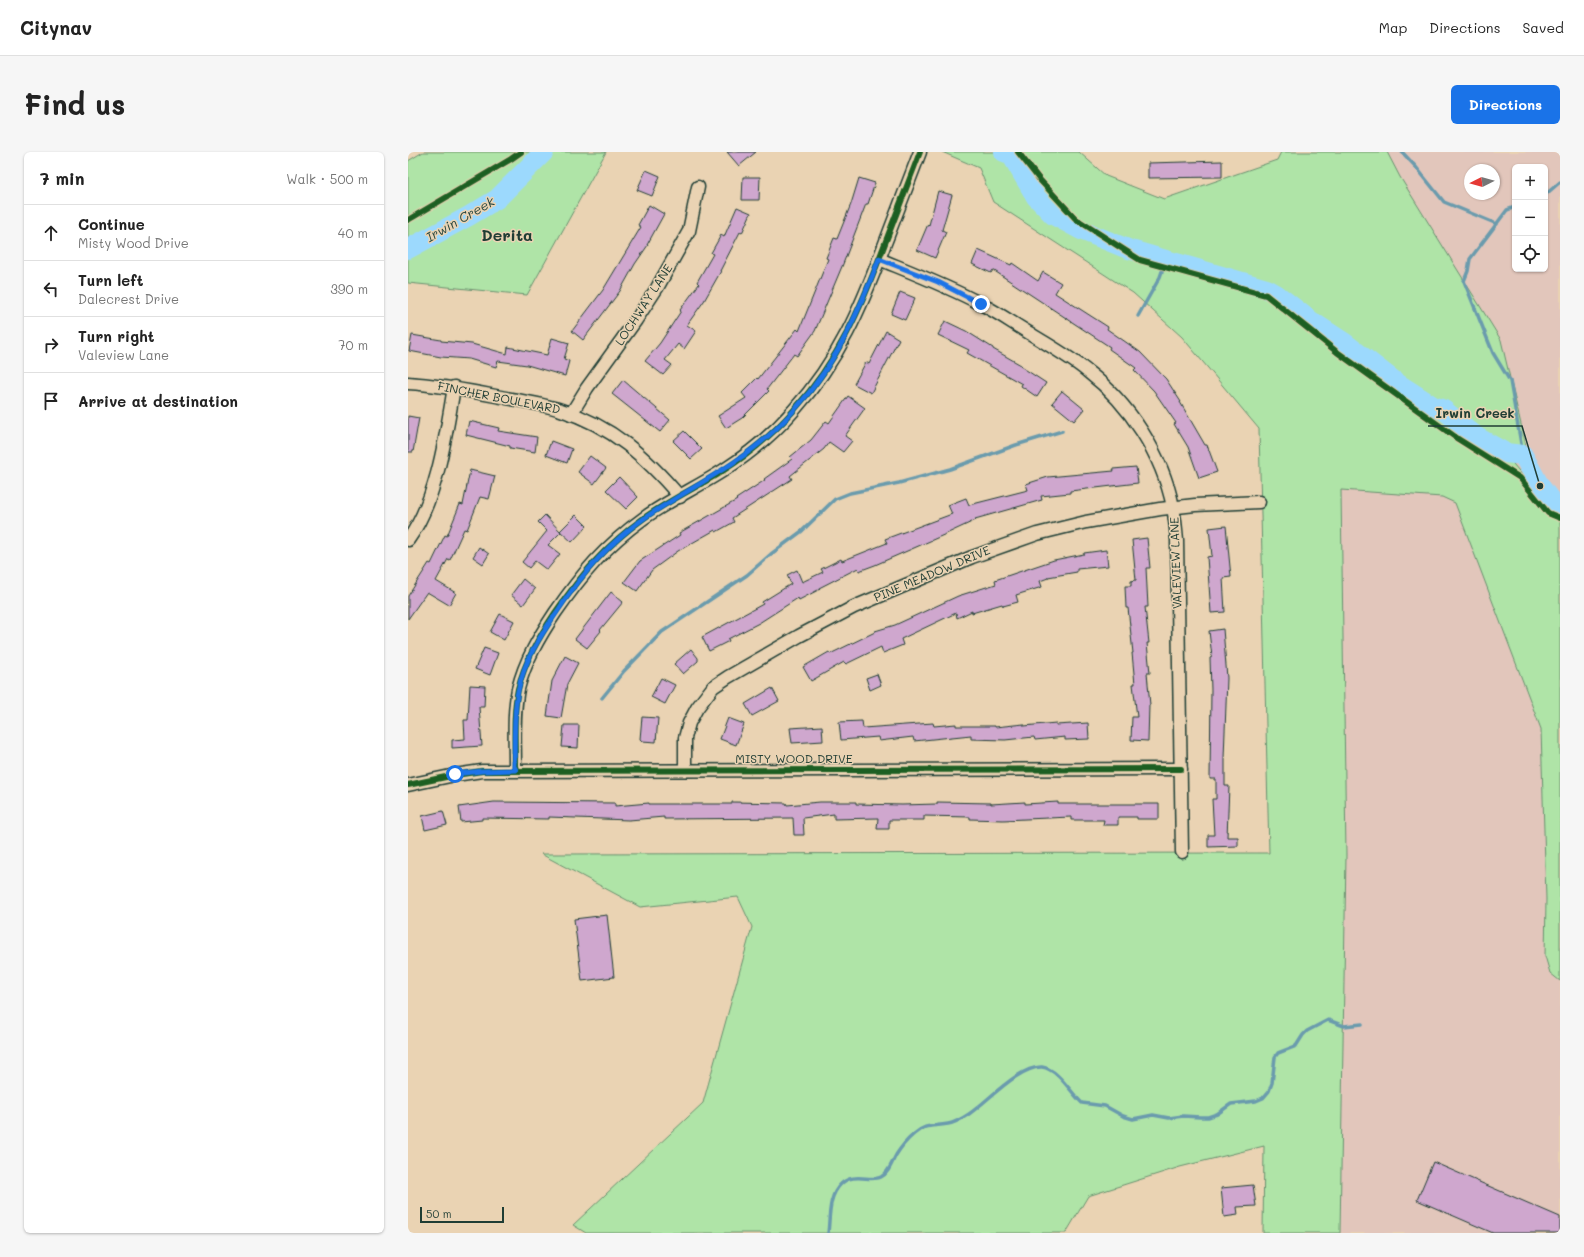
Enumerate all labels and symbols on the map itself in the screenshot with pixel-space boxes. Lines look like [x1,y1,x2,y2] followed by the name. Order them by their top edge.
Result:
[1464,164,1500,200] north arrow
[422,192,498,245] water label: Irwin Creek
[481,224,533,245] district label: Derita
[611,261,675,348] street label: LOCHWAY LANE
[972,295,990,313] route end
[436,377,562,417] street label: FINCHER BOULEVARD
[1428,401,1522,426] callout: Irwin Creek
[1436,404,1514,421] text: Irwin Creek
[1165,517,1185,609] street label: VALEVIEW LANE
[871,541,992,605] street label: PINE MEADOW DRIVE
[735,750,853,766] street label: MISTY WOOD DRIVE
[446,765,464,783] route start
[420,1205,504,1224] scale bar

